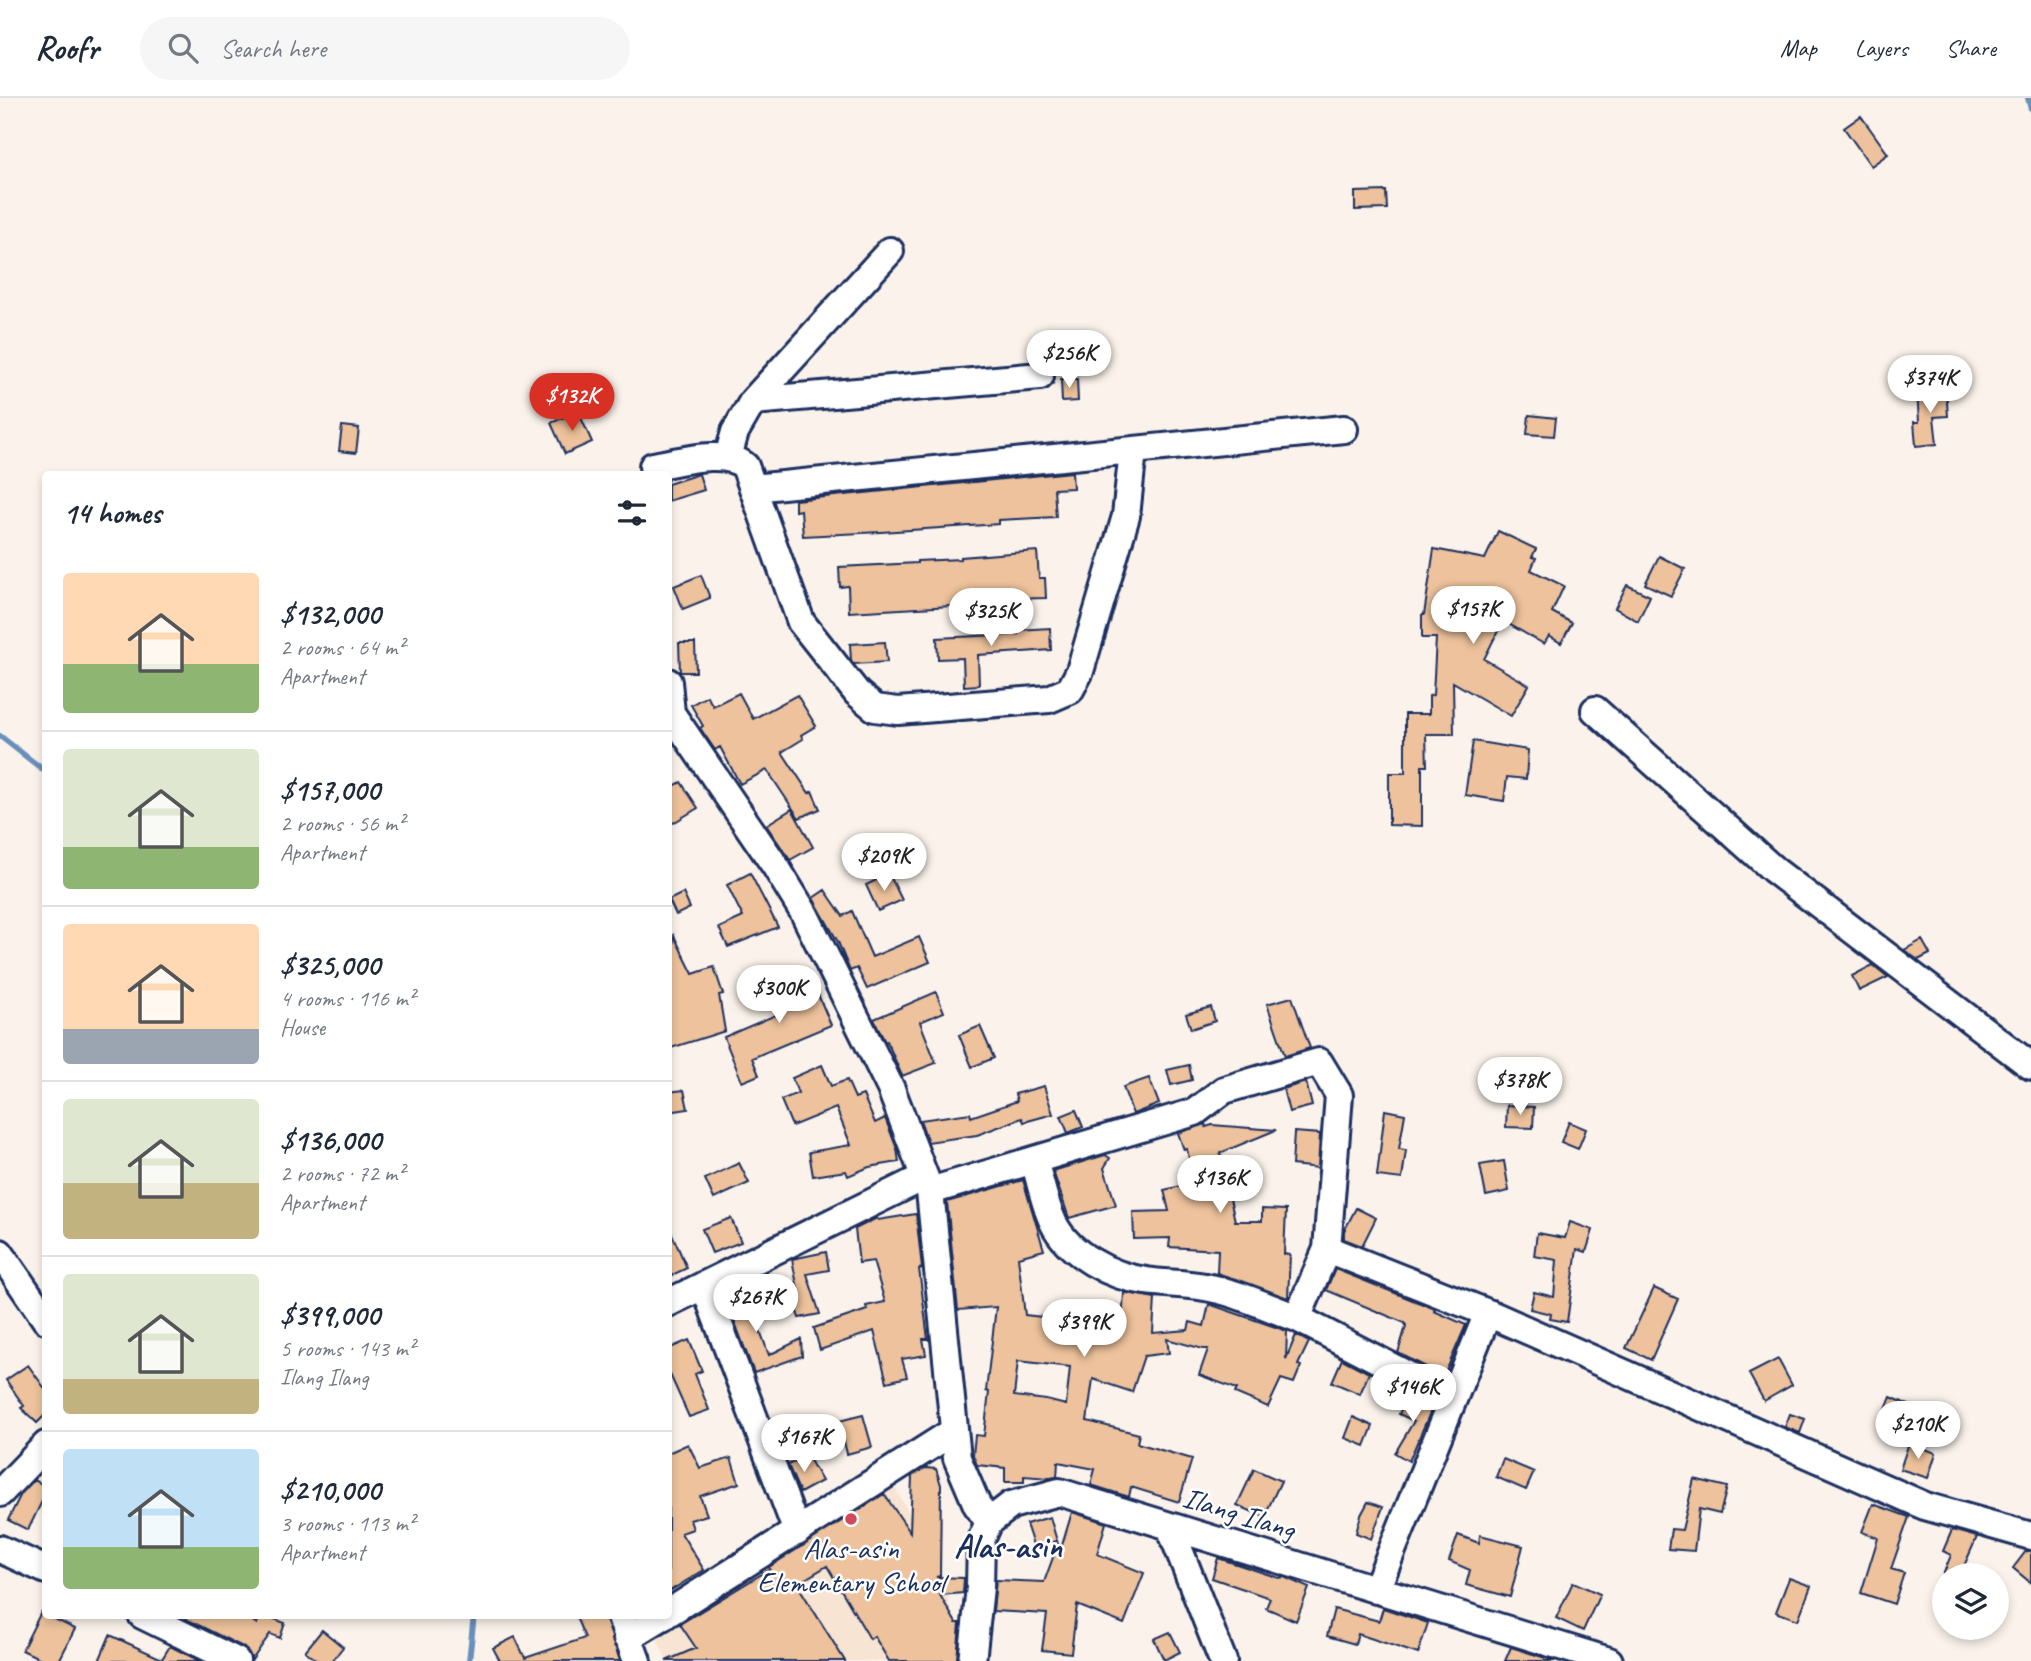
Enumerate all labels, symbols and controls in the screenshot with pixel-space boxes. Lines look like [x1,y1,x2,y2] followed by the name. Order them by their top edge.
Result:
[140,17,630,80] search box
[35,27,98,69] text: Roofr
[164,29,202,67] icon: search
[220,32,326,65] text: Search here
[1780,33,1817,63] text: Map
[1855,33,1908,63] text: Layers
[1946,33,1996,63] text: Share
[1020,330,1118,390] pin: $256K
[1042,338,1096,367] text: $256K
[1881,356,1979,415] pin: $374K
[1904,363,1957,392] text: $374K
[523,374,621,433] pin: $132K
[545,381,599,410] text: $132K
[63,494,161,532] text: 14 homes
[613,494,651,532] icon: filters
[1424,587,1522,646] pin: $157K
[942,588,1040,648] pin: $325K
[1447,594,1499,623] text: $157K
[280,595,380,633] text: $132,000
[965,596,1017,625] text: $325K
[119,601,203,685] icon: home
[280,633,404,662] text: 2 rooms · 64 m²
[280,662,365,691] text: Apartment
[280,771,380,809] text: $157,000
[119,777,203,861] icon: home
[280,809,404,838] text: 2 rooms · 56 m²
[835,834,933,893] pin: $209K
[280,838,365,867] text: Apartment
[858,841,910,870] text: $209K
[280,946,380,984] text: $325,000
[119,952,203,1036] icon: home
[730,965,828,1025] pin: $300K
[752,973,806,1002] text: $300K
[280,984,415,1013] text: 4 rooms · 116 m²
[280,1013,325,1042] text: House
[1471,1058,1569,1117] pin: $378K
[1494,1065,1547,1094] text: $378K
[280,1121,381,1159] text: $136,000
[119,1127,203,1211] icon: home
[1171,1156,1269,1215] pin: $136K
[280,1159,404,1188] text: 2 rooms · 72 m²
[1193,1163,1247,1192] text: $136K
[280,1188,365,1217] text: Apartment
[707,1274,805,1334] pin: $267K
[729,1282,783,1311] text: $267K
[280,1296,380,1334] text: $399,000
[1035,1300,1133,1359] pin: $399K
[119,1302,203,1386] icon: home
[1058,1307,1110,1336] text: $399K
[280,1334,415,1363] text: 5 rooms · 143 m²
[280,1363,369,1392] text: Ilang Ilang
[1364,1364,1462,1424] pin: $146K
[1386,1372,1440,1401] text: $146K
[1869,1402,1967,1461] pin: $210K
[1891,1409,1945,1438] text: $210K
[755,1414,853,1474] pin: $167K
[777,1422,831,1451] text: $167K
[280,1471,380,1509] text: $210,000
[119,1477,203,1561] icon: home
[1178,1478,1302,1549] street label: Ilang Ilang
[280,1509,415,1538] text: 3 rooms · 113 m²
[843,1511,859,1527] marker: Alas-asin Elementary School
[954,1525,1063,1567] district label: Alas-asin
[757,1529,950,1601] place label: Alas-asin Elementary School
[280,1538,365,1567] text: Apartment
[1932,1563,2009,1640] map controls
[1932,1563,2009,1640] button: layers

